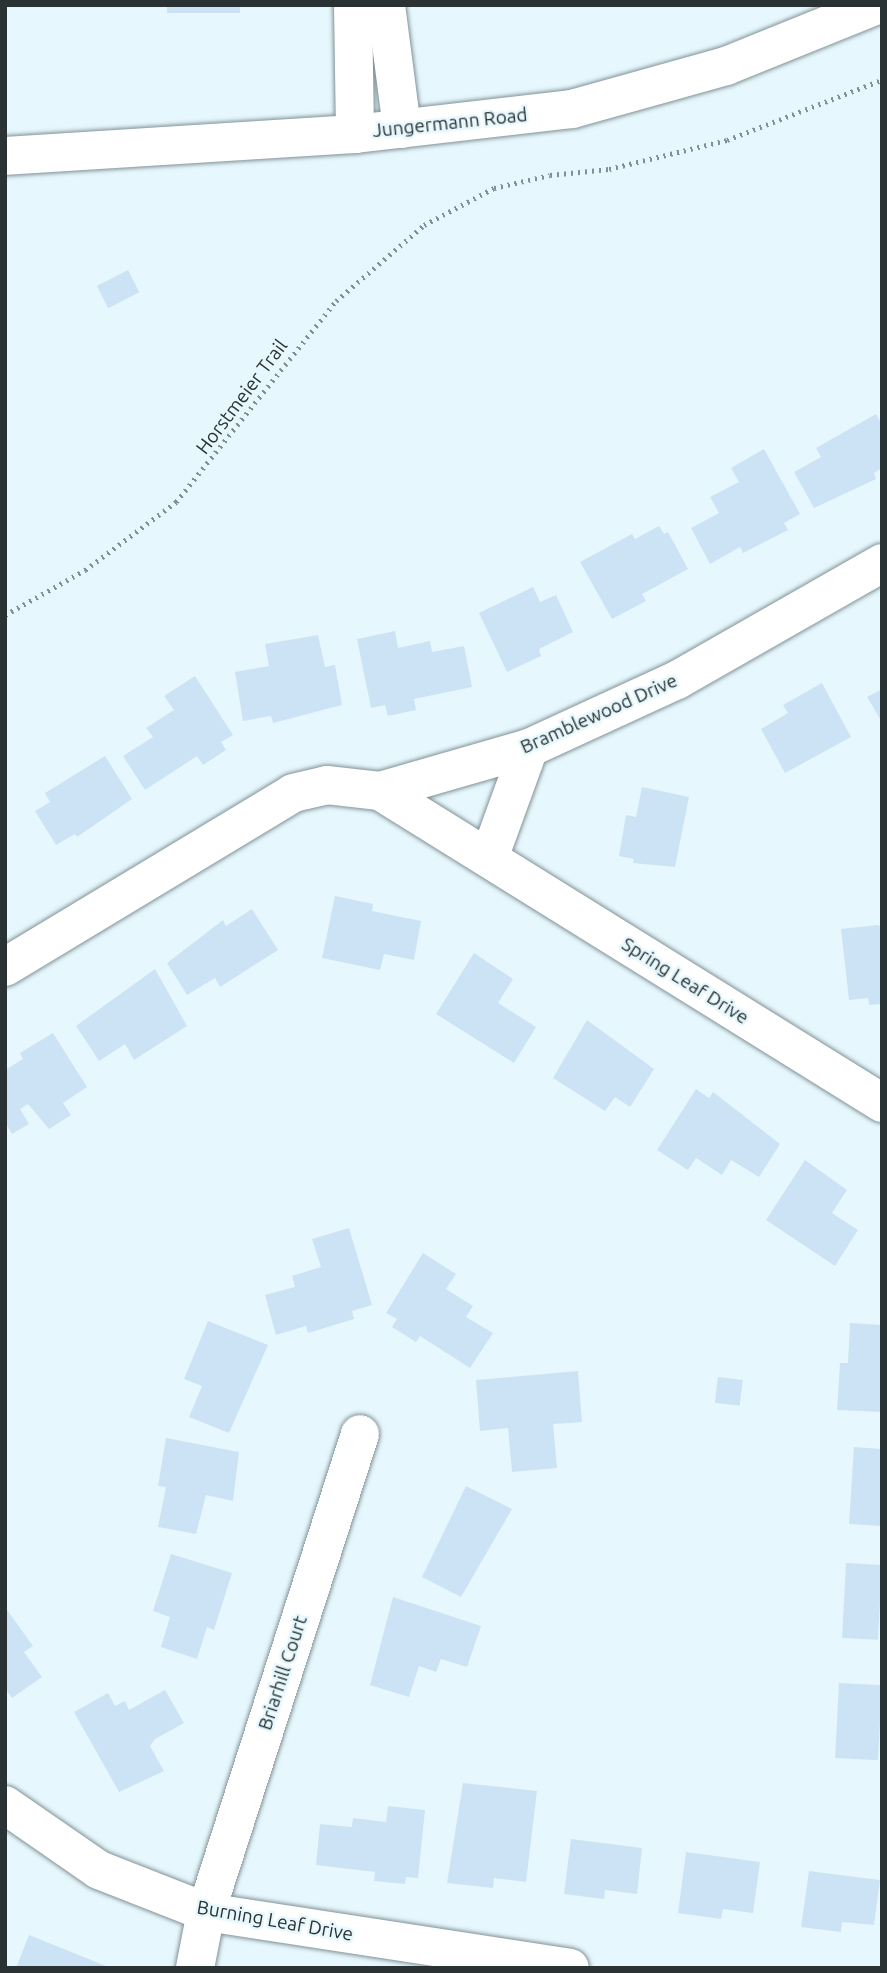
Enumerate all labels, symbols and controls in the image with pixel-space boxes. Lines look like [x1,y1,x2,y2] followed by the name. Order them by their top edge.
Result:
[371,104,529,142] street label: Jungermann Road
[192,335,292,459] street label: Horstmeier Trail
[517,669,681,759] street label: Bramblewood Drive
[617,933,753,1029] street label: Spring Leaf Drive
[254,1613,312,1733] street label: Briarhill Court
[195,1896,355,1946] street label: Burning Leaf Drive

